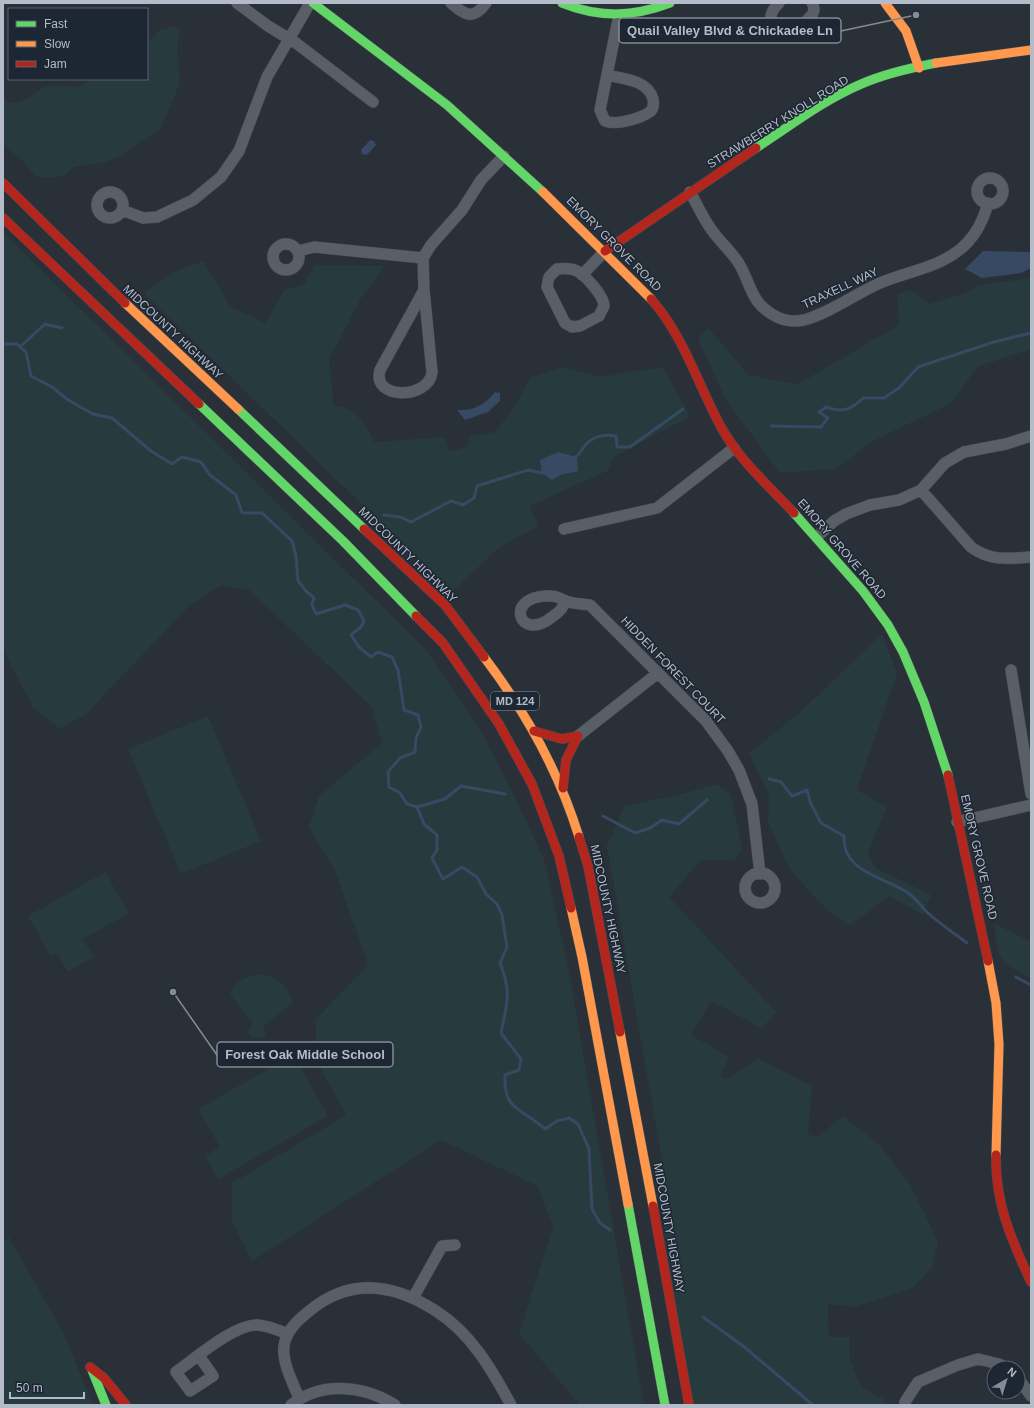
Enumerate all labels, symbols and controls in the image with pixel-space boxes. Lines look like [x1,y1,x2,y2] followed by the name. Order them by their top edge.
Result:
[8,8,148,80] legend
[44,17,68,31] text: Fast
[619,18,841,43] callout: Quail Valley Blvd & Chickadee Ln
[627,23,833,38] text: Quail Valley Blvd & Chickadee Ln
[44,37,70,51] text: Slow
[44,57,67,71] text: Jam
[705,72,852,171] street label: STRAWBERRY KNOLL ROAD
[564,194,665,295] street label: EMORY GROVE ROAD
[800,264,880,312] street label: TRAXELL WAY
[120,282,226,382] street label: MIDCOUNTY HIGHWAY
[795,496,890,602] street label: EMORY GROVE ROAD
[356,504,460,606] street label: MIDCOUNTY HIGHWAY
[618,613,728,727] street label: HIDDEN FOREST COURT
[491,692,539,710] road number: MD 124
[958,793,1000,921] street label: EMORY GROVE ROAD
[587,843,629,975] street label: MIDCOUNTY HIGHWAY
[217,1042,393,1067] callout: Forest Oak Middle School
[225,1047,385,1062] text: Forest Oak Middle School
[651,1162,687,1294] street label: MIDCOUNTY HIGHWAY
[986,1360,1026,1400] north arrow
[1005,1365,1019,1379] text: N
[10,1374,84,1400] scale bar
[16,1381,43,1395] text: 50 m

